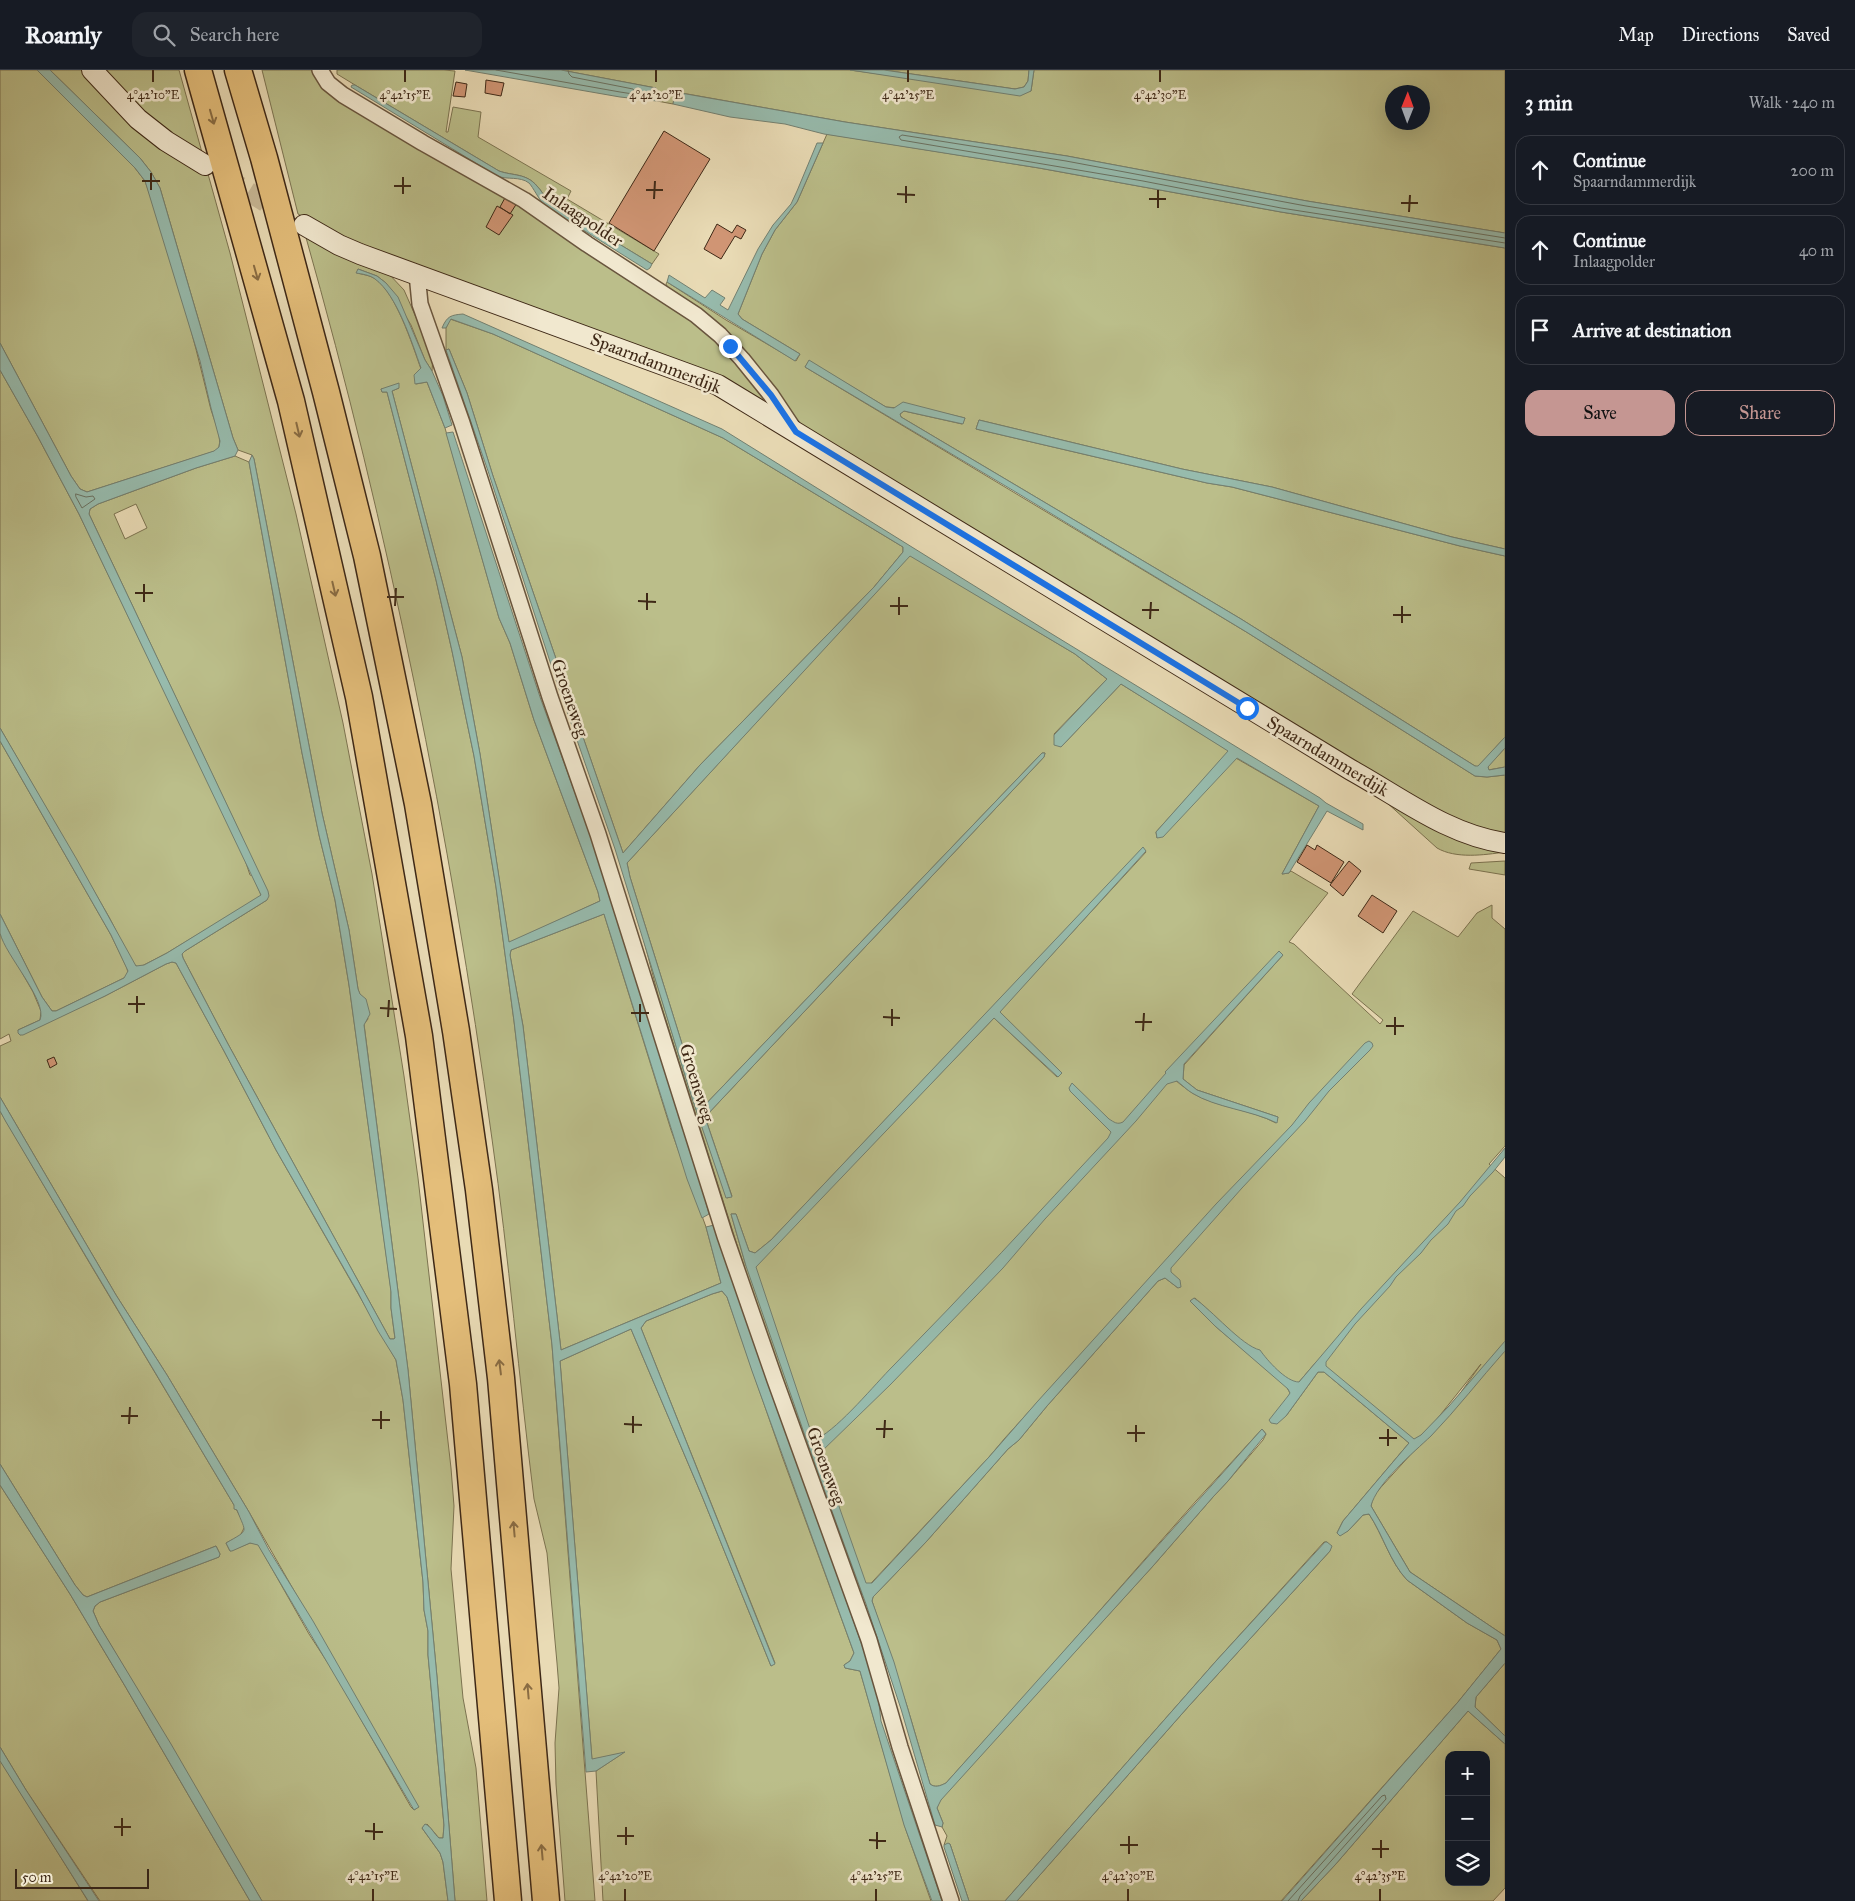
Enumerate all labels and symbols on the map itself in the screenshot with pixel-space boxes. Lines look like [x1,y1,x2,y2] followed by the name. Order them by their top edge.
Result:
[1385,85,1430,130] north arrow
[127,88,180,102] text: 4°42'10"E
[379,88,431,102] text: 4°42'15"E
[629,88,683,102] text: 4°42'20"E
[882,88,935,102] text: 4°42'25"E
[1134,88,1187,102] text: 4°42'30"E
[208,108,218,124] one-way arrow
[538,182,628,253] street label: Inlaagpolder
[251,265,261,281] one-way arrow
[587,328,725,398] street label: Spaarndammerdijk
[719,335,742,358] route end
[294,422,303,438] one-way arrow
[330,580,339,596] one-way arrow
[545,656,594,741] street label: Groeneweg
[1236,697,1259,720] route start
[1263,711,1394,801] street label: Spaarndammerdijk
[674,1041,720,1126] street label: Groeneweg
[495,1359,505,1375] one-way arrow
[801,1424,850,1509] street label: Groeneweg
[509,1521,519,1537] one-way arrow
[523,1683,533,1699] one-way arrow
[538,1845,547,1861] one-way arrow
[15,1866,149,1889] scale bar
[347,1869,399,1883] text: 4°42'15"E
[598,1869,652,1883] text: 4°42'20"E
[850,1869,903,1883] text: 4°42'25"E
[1102,1869,1155,1883] text: 4°42'30"E
[1354,1869,1406,1883] text: 4°42'35"E

